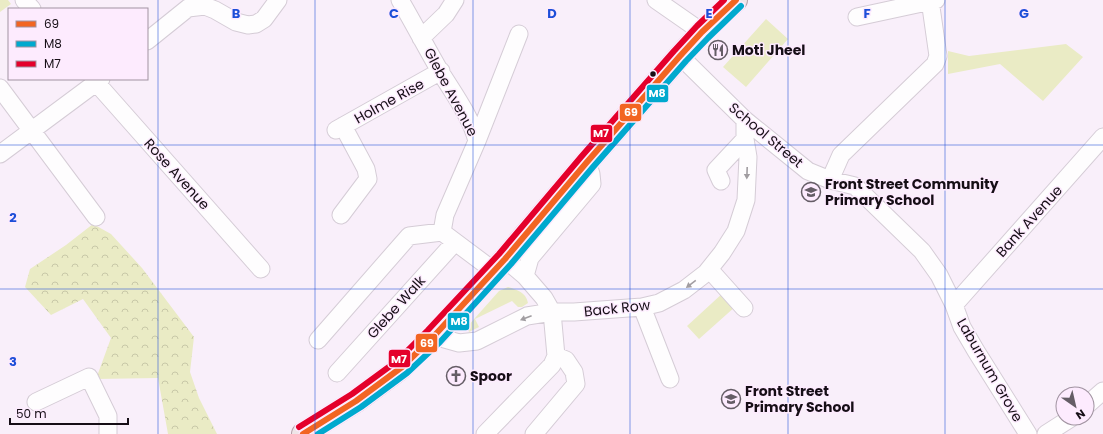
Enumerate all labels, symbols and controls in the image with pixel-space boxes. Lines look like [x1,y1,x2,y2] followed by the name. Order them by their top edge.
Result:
[232,4,241,23] text: B
[389,4,399,23] text: C
[547,4,557,23] text: D
[705,4,713,23] text: E
[863,4,871,23] text: F
[1019,4,1029,23] text: G
[8,8,148,80] legend
[44,15,59,32] text: 69
[44,35,62,52] text: M8
[707,39,729,61] restaurant icon: Moti Jheel
[732,40,805,60] place label: Moti Jheel
[419,44,483,140] street label: Glebe Avenue
[44,55,61,72] text: M7
[648,69,658,79] unlabelled marker
[351,73,428,128] street label: Holme Rise
[646,84,669,103] line badge: M8
[648,85,666,101] text: M8
[724,98,808,172] street label: School Street
[619,103,642,122] line badge: 69
[624,104,638,120] text: 69
[590,124,613,143] line badge: M7
[593,125,609,141] text: M7
[140,134,215,214] street label: Rose Avenue
[744,167,751,179] one-way arrow
[825,174,999,210] place label: Front Street Community Primary School
[991,180,1067,261] street label: Bank Avenue
[800,181,822,203] school or university icon: Front Street Community Primary School
[9,208,17,227] text: 2
[362,270,430,343] street label: Glebe Walk
[686,280,696,288] one-way arrow
[583,295,652,321] street label: Back Row
[447,312,470,331] line badge: M8
[450,313,468,329] text: M8
[952,314,1028,426] street label: Laburnum Grove
[519,315,531,321] one-way arrow
[415,333,438,353] line badge: 69
[420,335,434,351] text: 69
[388,349,411,368] line badge: M7
[391,351,407,367] text: M7
[9,352,17,371] text: 3
[445,365,467,387] church icon: Spoor
[470,366,512,386] place label: Spoor
[745,381,854,417] place label: Front Street Primary School
[1055,386,1095,426] north arrow
[720,388,742,410] school or university icon: Front Street Primary School
[10,400,128,426] scale bar
[16,405,47,422] text: 50 m
[1073,405,1088,423] text: N

